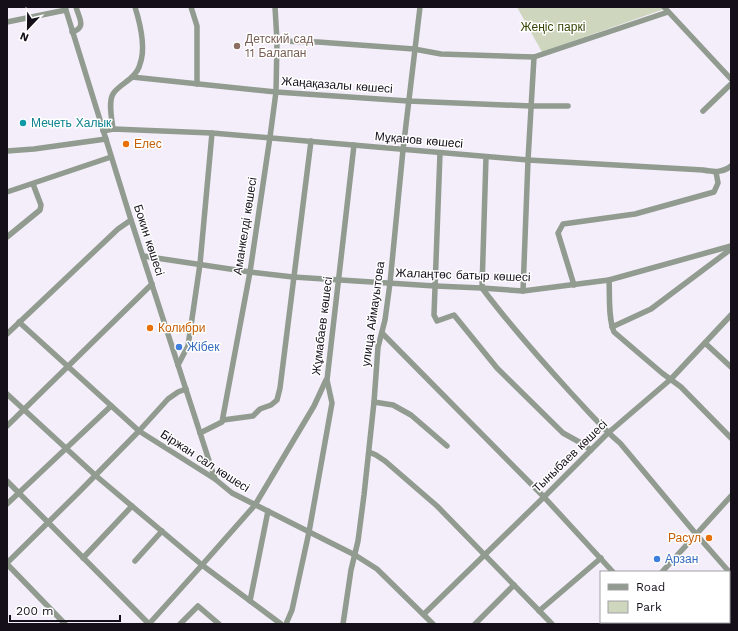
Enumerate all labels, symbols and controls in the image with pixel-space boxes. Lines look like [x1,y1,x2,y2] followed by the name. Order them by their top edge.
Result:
[8,8,48,48] north arrow
[521,20,585,34] park label: Жеңіс паркі
[18,29,31,44] text: N
[245,32,313,60] place label: Детский сад 11 Балапан
[232,41,242,51] marker: Детский сад 11 Балапан
[281,74,393,96] street label: Жаңақазалы көшесі
[31,116,112,130] place label: Мечеть Халык
[18,118,28,128] marker: Мечеть Халык
[374,129,464,151] street label: Мұқанов көшесі
[134,137,162,151] place label: Елес
[121,139,131,149] marker: Елес
[230,176,260,276] street label: Аманкелді көшесі
[131,203,167,277] street label: Бокин көшесі
[359,260,387,368] street label: улица Аймауытова
[395,266,531,284] street label: Жалаңтөс батыр көшесі
[309,276,335,376] street label: Жұмабаев көшесі
[158,321,205,335] place label: Колибри
[145,323,155,333] marker: Колибри
[187,340,220,354] place label: Жібек
[174,342,184,352] marker: Жібек
[530,417,610,495] street label: Тыныбаев көшесі
[158,427,252,495] street label: Біржан сал көшесі
[668,531,701,545] place label: Расул
[704,533,714,543] marker: Расул
[665,552,698,566] place label: Арзан
[652,554,662,564] marker: Арзан
[600,571,730,623] legend
[636,580,665,594] text: Road
[10,597,120,623] scale bar
[636,600,662,614] text: Park
[16,604,53,618] text: 200 m

